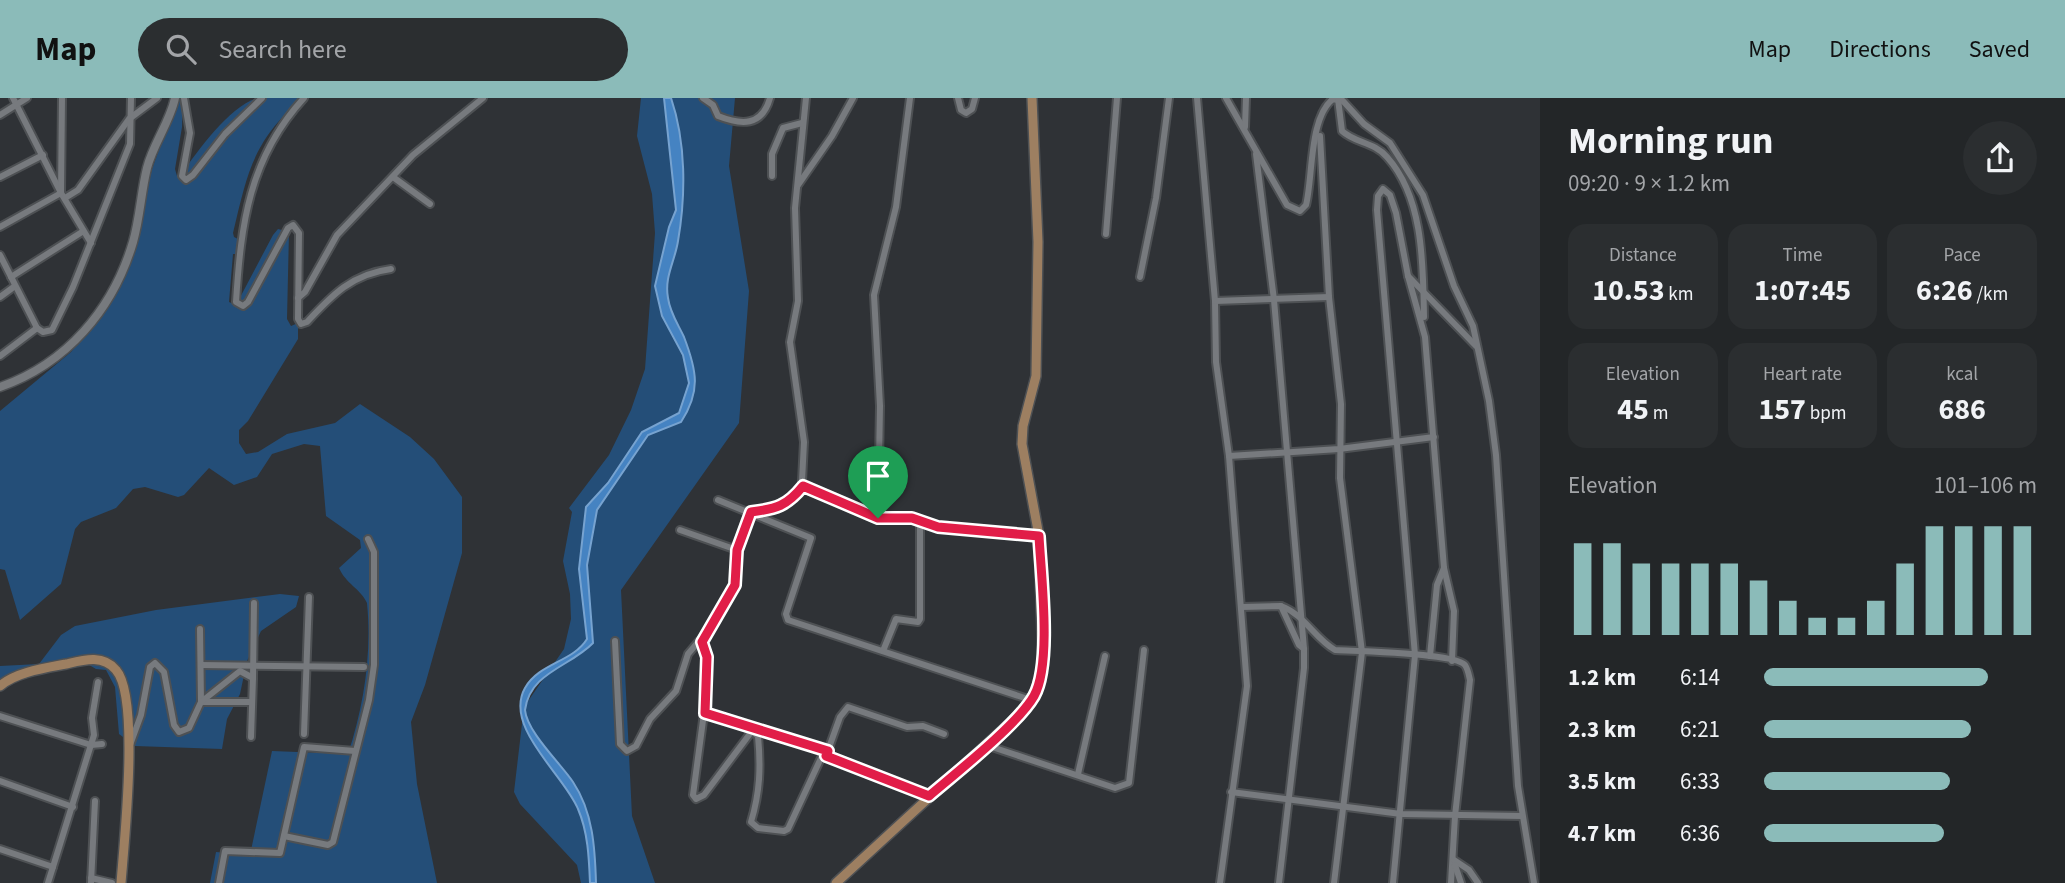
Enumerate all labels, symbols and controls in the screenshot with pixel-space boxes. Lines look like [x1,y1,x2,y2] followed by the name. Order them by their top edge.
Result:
[138,18,628,81] search box
[35,26,96,73] text: Map
[162,30,200,68] icon: search
[218,31,347,68] text: Search here
[1748,32,1791,67] text: Map
[1829,32,1931,67] text: Directions
[1969,32,2030,67] text: Saved
[1568,114,1773,168] text: Morning run
[1963,121,2037,195] button: share
[1568,167,1730,200] text: 09:20 · 9 × 1.2 km
[1609,242,1677,269] text: Distance
[1782,242,1823,269] text: Time
[1944,242,1981,269] text: Pace
[1592,269,1665,312] text: 10.53
[1754,269,1851,312] text: 1:07:45
[1916,269,1973,312] text: 6:26
[1665,281,1694,308] text: km
[1973,281,2008,308] text: /km
[1606,361,1680,388] text: Elevation
[1763,361,1842,388] text: Heart rate
[1946,361,1978,388] text: kcal
[1617,388,1649,431] text: 45
[1758,388,1806,431] text: 157
[1938,388,1986,431] text: 686
[1649,400,1668,427] text: m
[1806,400,1847,427] text: bpm
[848,446,908,518] pin
[859,457,897,495] icon: arrive
[1568,469,1658,502] text: Elevation
[1934,469,2037,502] text: 101–106 m
[1568,661,1636,694] text: 1.2 km
[1680,661,1720,694] text: 6:14
[1568,713,1636,746] text: 2.3 km
[1680,713,1720,746] text: 6:21
[1568,765,1636,798] text: 3.5 km
[1680,765,1720,798] text: 6:33
[1568,817,1636,850] text: 4.7 km
[1680,817,1720,850] text: 6:36

